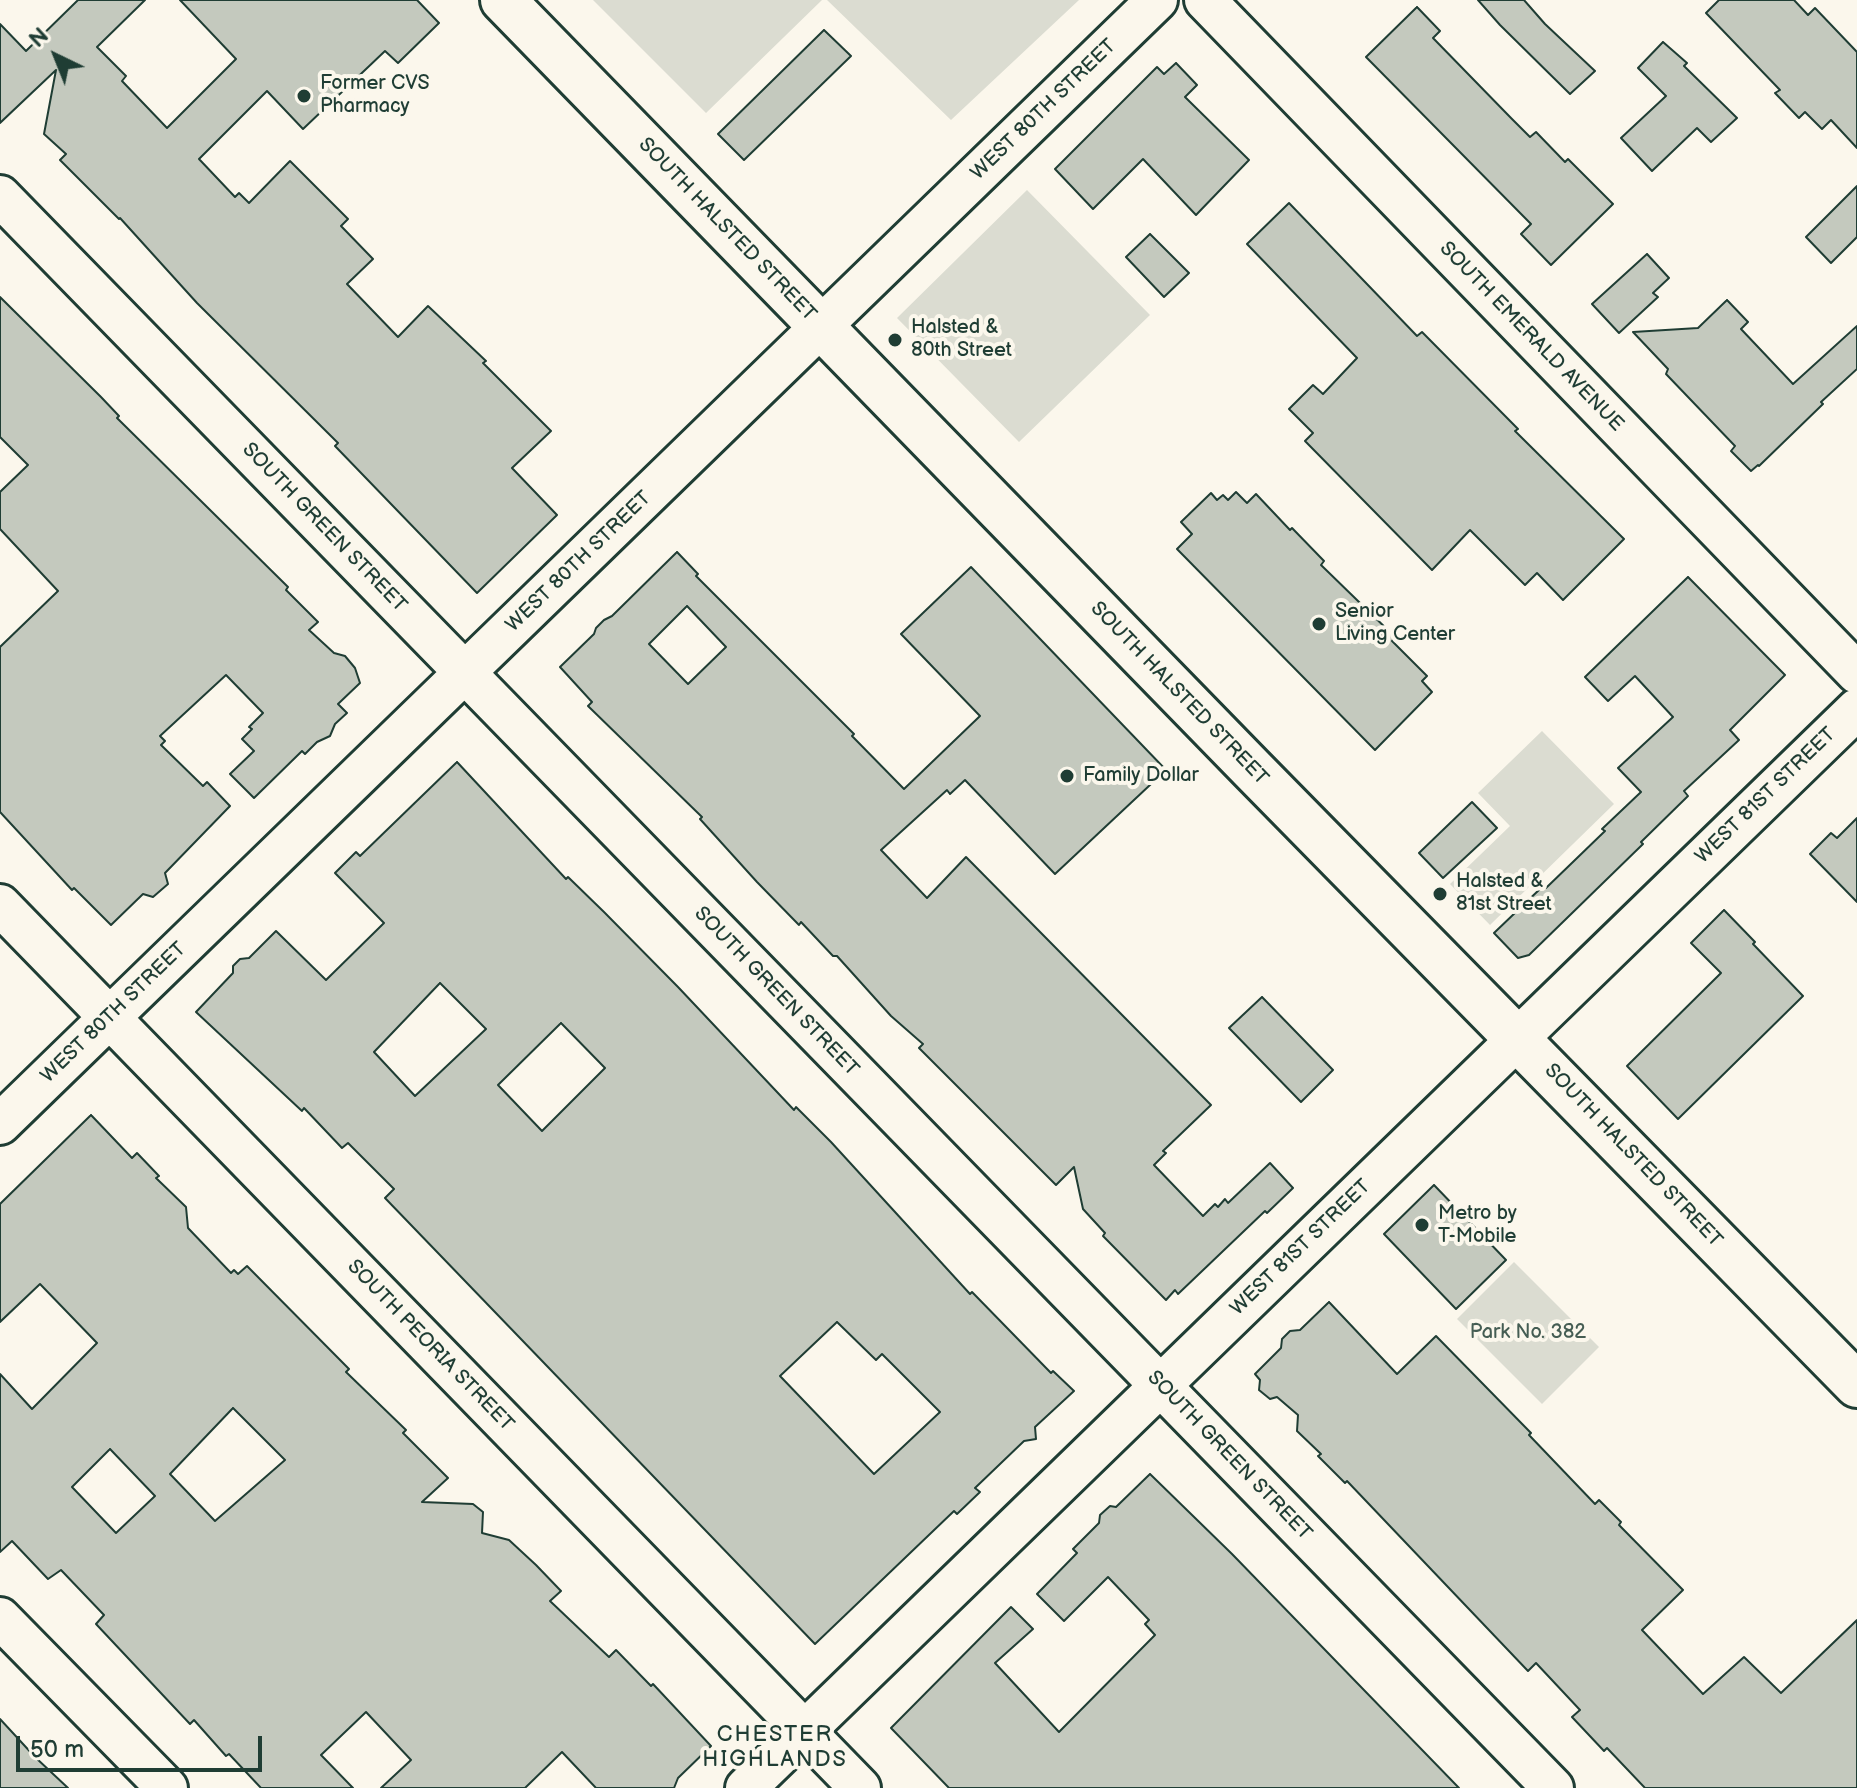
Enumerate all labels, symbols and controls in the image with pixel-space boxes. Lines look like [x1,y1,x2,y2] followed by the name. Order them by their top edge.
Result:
[16,16,96,96] north arrow
[24,23,55,54] text: N
[966,35,1122,185] street label: WEST 80TH STREET
[320,72,430,119] place label: Former CVS Pharmacy
[295,87,313,105] marker: Former CVS Pharmacy
[633,133,821,327] street label: SOUTH HALSTED STREET
[1434,237,1628,437] street label: SOUTH EMERALD AVENUE
[911,316,1012,363] place label: Halsted & 80th Street
[886,331,904,349] marker: Halsted & 80th Street
[237,438,411,618] street label: SOUTH GREEN STREET
[501,487,657,637] street label: WEST 80TH STREET
[1085,597,1273,791] street label: SOUTH HALSTED STREET
[1335,600,1455,647] place label: Senior Living Center
[1310,615,1328,633] marker: Senior Living Center
[1691,723,1841,869] street label: WEST 81ST STREET
[1083,764,1199,788] place label: Family Dollar
[1058,767,1076,785] marker: Family Dollar
[1456,870,1552,917] place label: Halsted & 81st Street
[1431,885,1449,903] marker: Halsted & 81st Street
[689,902,863,1082] street label: SOUTH GREEN STREET
[36,938,192,1088] street label: WEST 80TH STREET
[1539,1059,1727,1253] street label: SOUTH HALSTED STREET
[1226,1175,1376,1321] street label: WEST 81ST STREET
[1438,1202,1517,1249] place label: Metro by T-Mobile
[1413,1216,1431,1234] marker: Metro by T-Mobile
[342,1255,518,1437] street label: SOUTH PEORIA STREET
[1470,1321,1586,1345] park label: Park No. 382
[1142,1366,1316,1546] street label: SOUTH GREEN STREET
[20,1720,266,1770] scale bar
[702,1722,848,1774] district label: CHESTER HIGHLANDS
[30,1735,84,1764] text: 50 m

